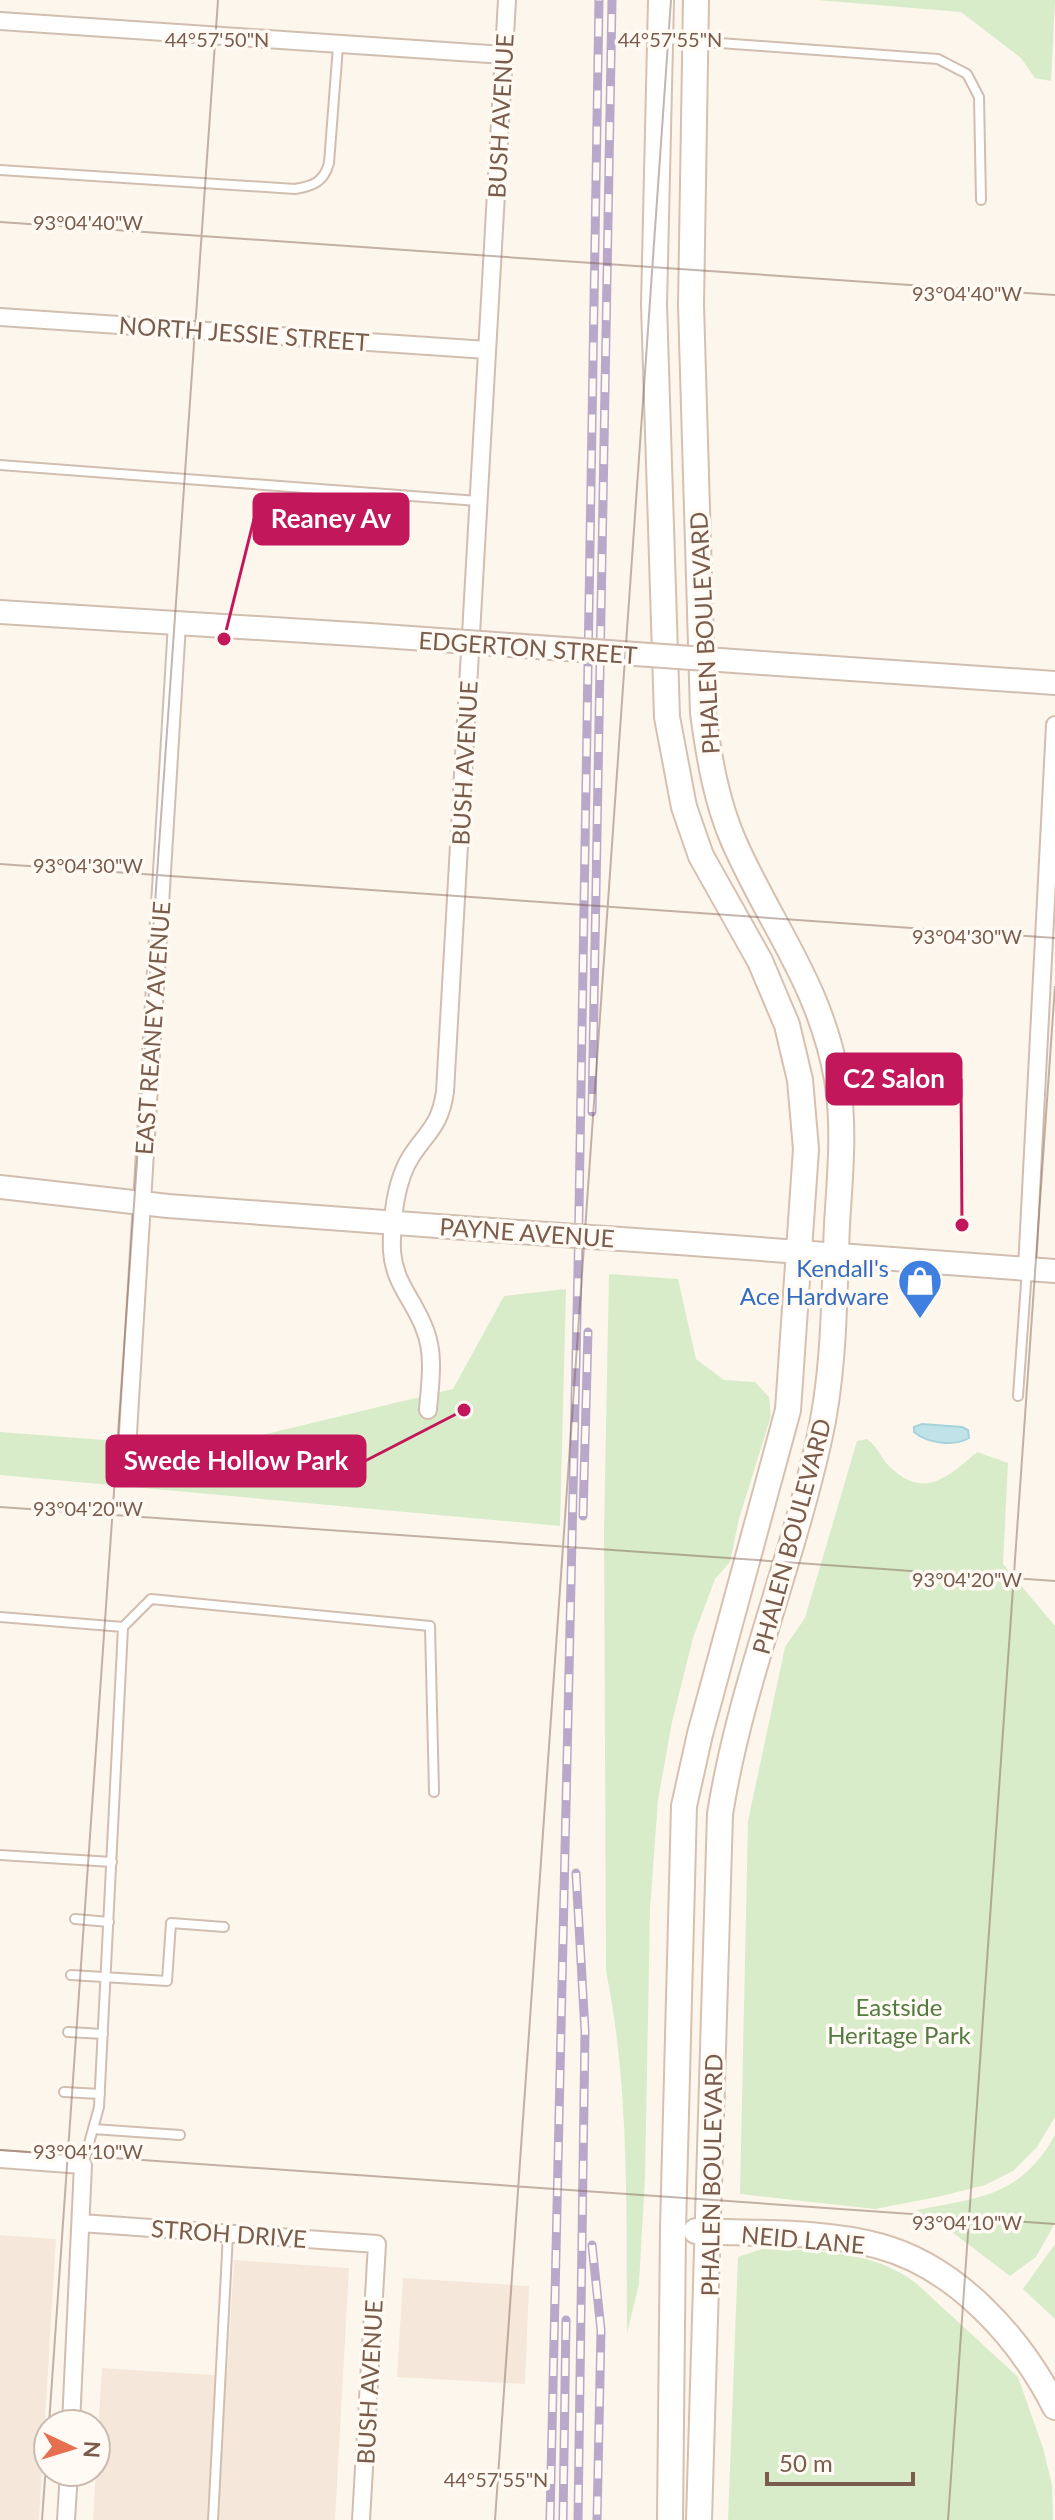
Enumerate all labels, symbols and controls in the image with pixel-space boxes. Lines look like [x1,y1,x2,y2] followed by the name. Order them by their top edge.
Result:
[165,27,269,51] text: 44°57'50"N
[618,27,722,51] text: 44°57'55"N
[481,33,519,199] street label: BUSH AVENUE
[33,210,143,234] text: 93°04'40"W
[912,281,1022,305] text: 93°04'40"W
[118,310,370,356] street label: NORTH JESSIE STREET
[254,494,408,544] callout: Reaney Av
[271,502,391,534] text: Reaney Av
[683,511,725,755] street label: PHALEN BOULEVARD
[418,625,638,669] street label: EDGERTON STREET
[445,680,483,846] street label: BUSH AVENUE
[33,853,143,877] text: 93°04'30"W
[129,900,175,1156] street label: EAST REANEY AVENUE
[912,924,1022,948] text: 93°04'30"W
[827,1054,961,1104] callout: C2 Salon
[843,1062,945,1094] text: C2 Salon
[439,1211,615,1253] street label: PAYNE AVENUE
[740,1253,889,1310] place label: Kendall's Ace Hardware
[896,1257,944,1320] shop icon: Kendall's Ace Hardware
[746,1415,836,1657] street label: PHALEN BOULEVARD
[107,1436,365,1486] callout: Swede Hollow Park
[124,1444,348,1476] text: Swede Hollow Park
[33,1496,143,1520] text: 93°04'20"W
[912,1567,1022,1591] text: 93°04'20"W
[827,1992,972,2049] park label: Eastside Heritage Park
[694,2053,728,2297] street label: PHALEN BOULEVARD
[33,2139,143,2163] text: 93°04'10"W
[912,2210,1022,2234] text: 93°04'10"W
[150,2213,308,2253] street label: STROH DRIVE
[740,2219,866,2259] street label: NEID LANE
[350,2299,388,2465] street label: BUSH AVENUE
[32,2408,112,2488] north arrow
[767,2436,913,2486] scale bar
[78,2440,107,2459] text: N
[779,2448,833,2477] text: 50 m
[444,2467,548,2491] text: 44°57'55"N

